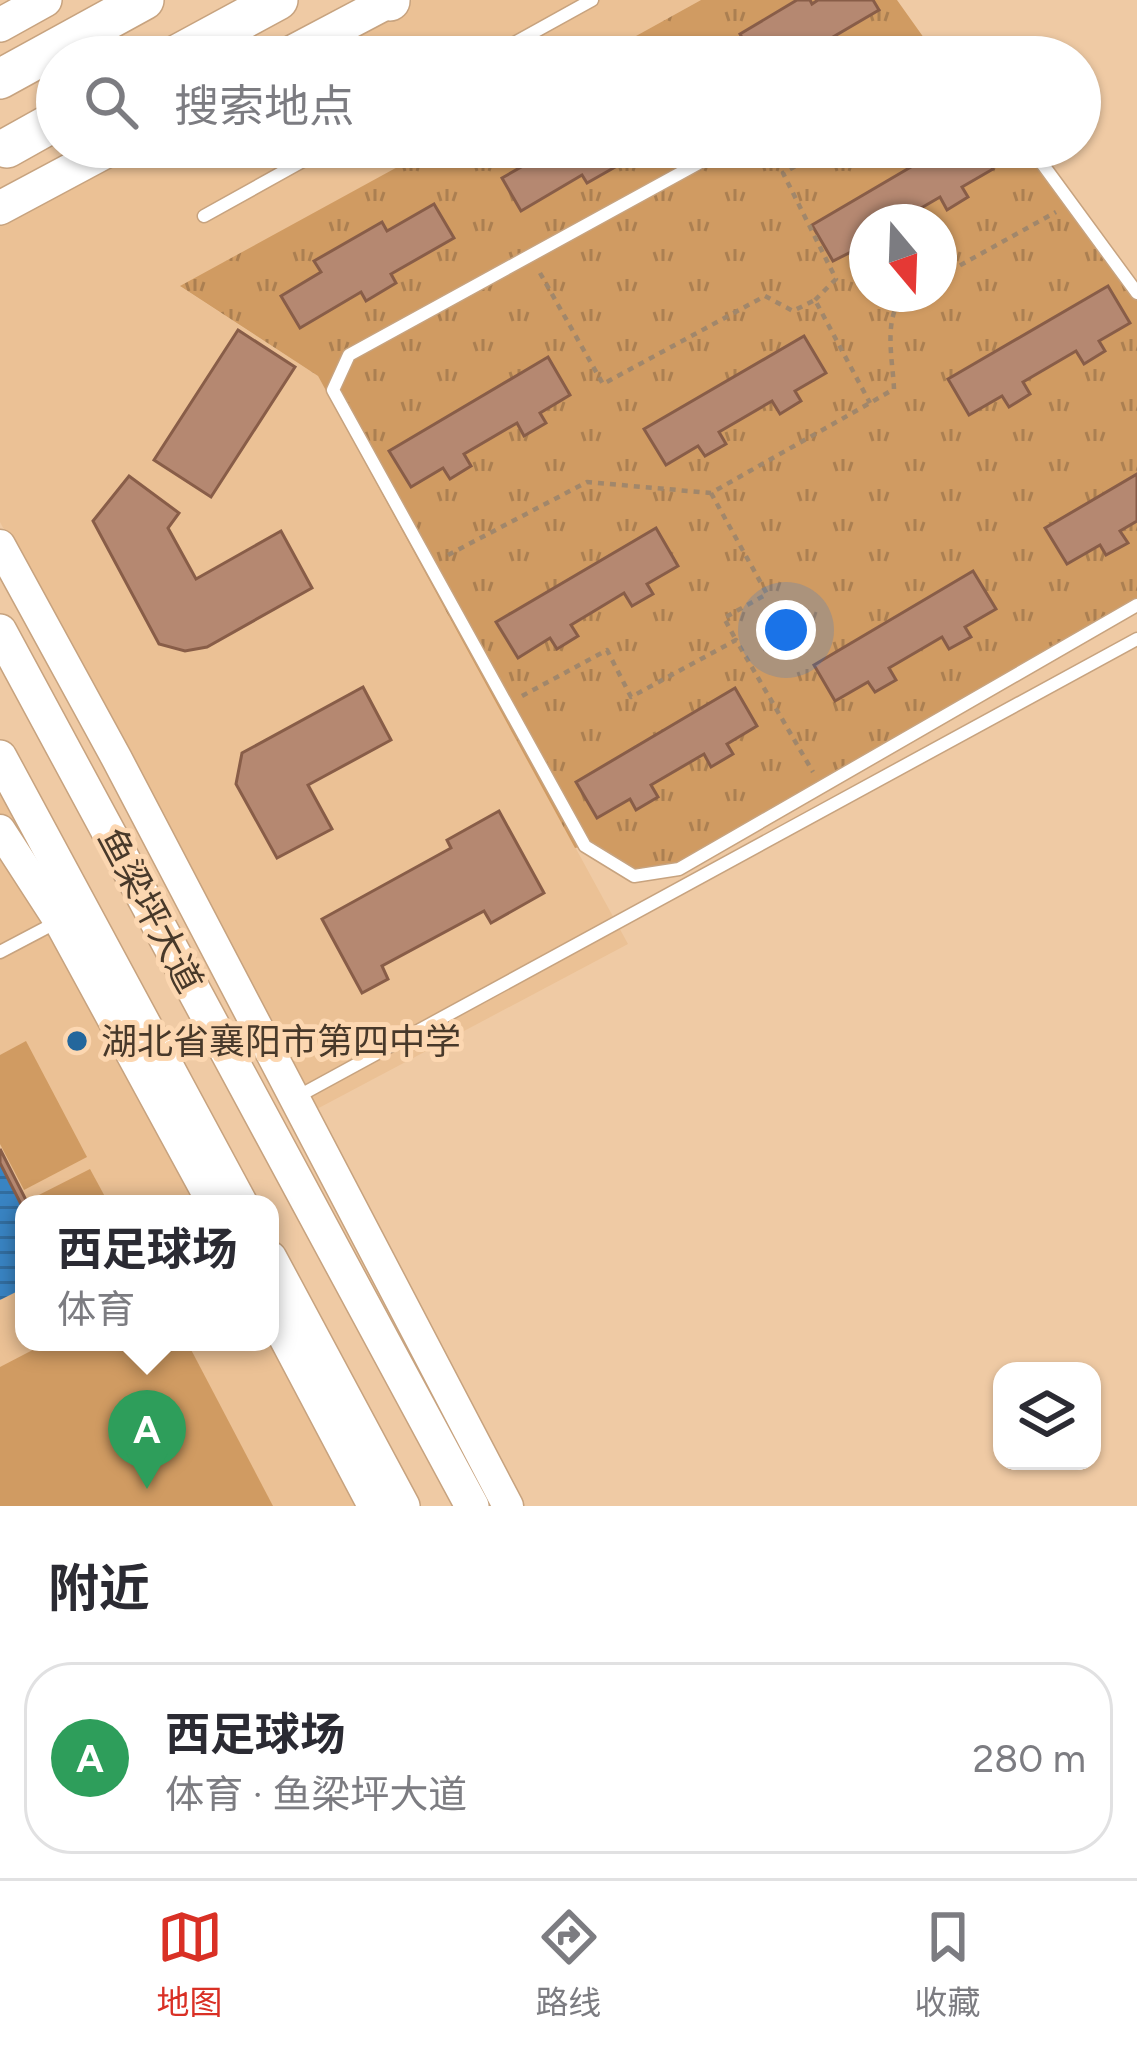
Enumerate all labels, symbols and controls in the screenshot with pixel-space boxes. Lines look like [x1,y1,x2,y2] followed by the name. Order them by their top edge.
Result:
[36,36,1101,168] search box
[78,69,144,135] icon: search
[174,79,354,133] text: 搜索地点
[849,204,957,312] north arrow
[756,600,816,660] your location
[89,821,212,1000] street label: 鱼梁坪大道
[101,1020,461,1063] place label: 湖北省襄阳市第四中学
[64,1028,90,1054] marker: 湖北省襄阳市第四中学
[15,1195,279,1351] popup
[57,1222,237,1276] text: 西足球场
[57,1286,135,1333] text: 体育
[993,1362,1101,1470] map controls
[993,1362,1101,1470] button: layers
[108,1390,186,1489] pin: A
[48,1558,150,1619] text: 附近
[165,1707,345,1761] text: 西足球场
[76,1735,104,1782] text: A
[972,1735,1086,1782] text: 280 m
[165,1771,467,1818] text: 体育 · 鱼梁坪大道
[157,1904,223,2024] tab: 地图
[536,1904,602,2024] tab: 路线
[915,1904,981,2024] tab: 收藏

